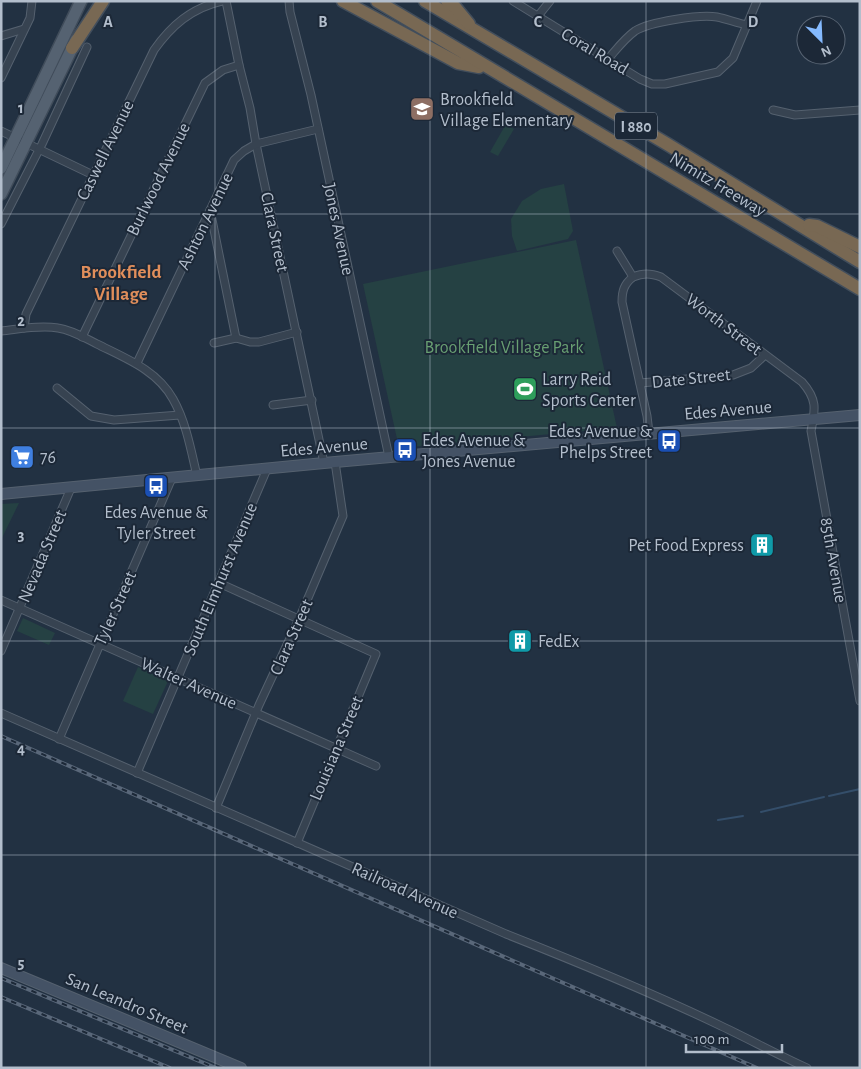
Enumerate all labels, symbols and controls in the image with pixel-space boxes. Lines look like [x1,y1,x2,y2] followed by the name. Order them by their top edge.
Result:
[103,14,113,30] text: A
[318,14,328,30] text: B
[534,14,543,30] text: C
[748,14,759,30] text: D
[796,15,846,65] north arrow
[558,25,631,79] street label: Coral Road
[819,43,833,59] text: N
[440,91,573,130] place label: Brookfield Village Elementary
[409,96,435,122] school or university icon: Brookfield Village Elementary
[74,98,138,203] street label: Caswell Avenue
[18,100,24,116] text: 1
[615,112,657,140] road number: I 880
[124,120,194,239] street label: Burlwood Avenue
[666,149,769,221] street label: Nimitz Freeway
[175,170,237,273] street label: Ashton Avenue
[319,182,357,277] street label: Jones Avenue
[257,191,291,274] street label: Clara Street
[81,263,161,304] district label: Brookfield Village
[682,290,765,359] street label: Worth Street
[17,313,25,329] text: 2
[424,339,584,357] park label: Brookfield Village Park
[651,366,732,392] street label: Date Street
[542,371,636,410] place label: Larry Reid Sports Center
[512,376,538,402] sports icon: Larry Reid Sports Center
[684,398,773,424] street label: Edes Avenue
[549,423,652,462] place label: Edes Avenue & Phelps Street
[656,428,682,454] bus stop icon: Edes Avenue & Phelps Street
[422,432,526,471] place label: Edes Avenue & Jones Avenue
[280,435,369,461] street label: Edes Avenue
[392,437,418,463] bus stop icon: Edes Avenue & Jones Avenue
[9,444,35,470] supermarket icon: 76
[40,449,56,467] place label: 76
[143,473,169,499] bus stop icon: Edes Avenue & Tyler Street
[181,501,261,658] street label: South Elmhurst Avenue
[104,504,208,543] place label: Edes Avenue & Tyler Street
[15,507,71,605] street label: Nevada Street
[817,516,849,604] street label: 85th Avenue
[18,527,25,543] text: 3
[749,532,775,558] building icon: Pet Food Express
[628,537,744,555] place label: Pet Food Express
[92,568,140,648] street label: Tyler Street
[267,596,317,678] street label: Clara Street
[507,628,533,654] building icon: FedEx
[538,633,579,651] place label: FedEx
[138,655,239,713] street label: Walter Avenue
[307,693,367,803] street label: Louisiana Street
[17,741,25,757] text: 4
[349,859,461,922] street label: Railroad Avenue
[18,955,25,971] text: 5
[63,970,191,1038] street label: San Leandro Street
[686,1022,782,1054] scale bar
[694,1032,729,1047] text: 100 m

